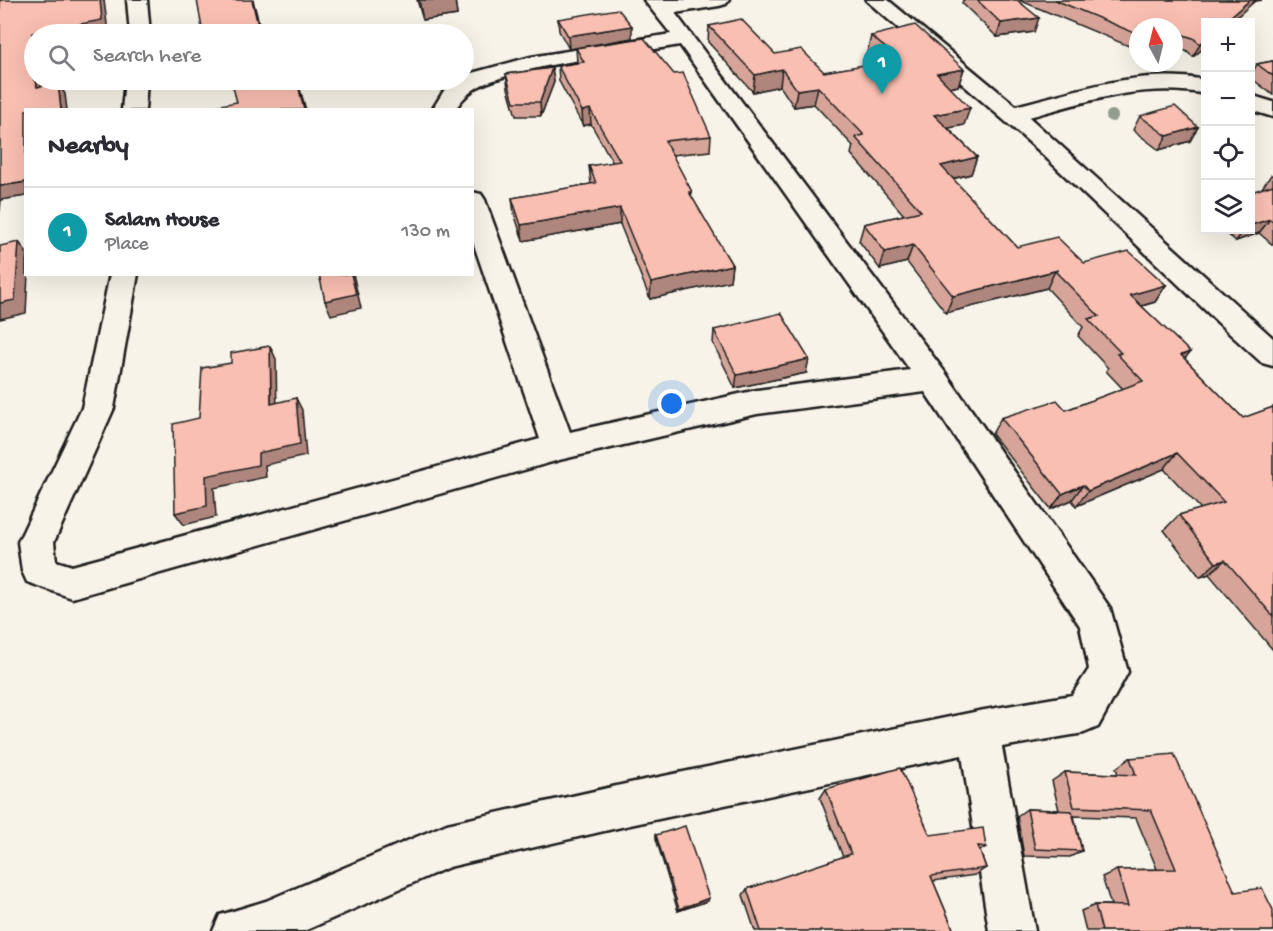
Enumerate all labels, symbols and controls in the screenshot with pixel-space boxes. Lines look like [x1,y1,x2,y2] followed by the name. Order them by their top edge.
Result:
[1129,18,1183,72] north arrow
[1201,18,1255,234] map controls
[1201,18,1255,72] button: +
[24,24,474,90] search box
[45,41,78,74] icon: search
[93,44,201,70] text: Search here
[862,44,902,94] pin: 1
[1201,72,1255,126] button: −
[1201,126,1255,180] button: locate
[48,132,129,163] text: Nearby
[1201,180,1255,234] button: layers
[105,208,219,234] text: Salam House
[63,221,72,244] text: 1
[401,221,450,244] text: 130 m
[105,234,149,257] text: Place
[657,389,686,418] your location

